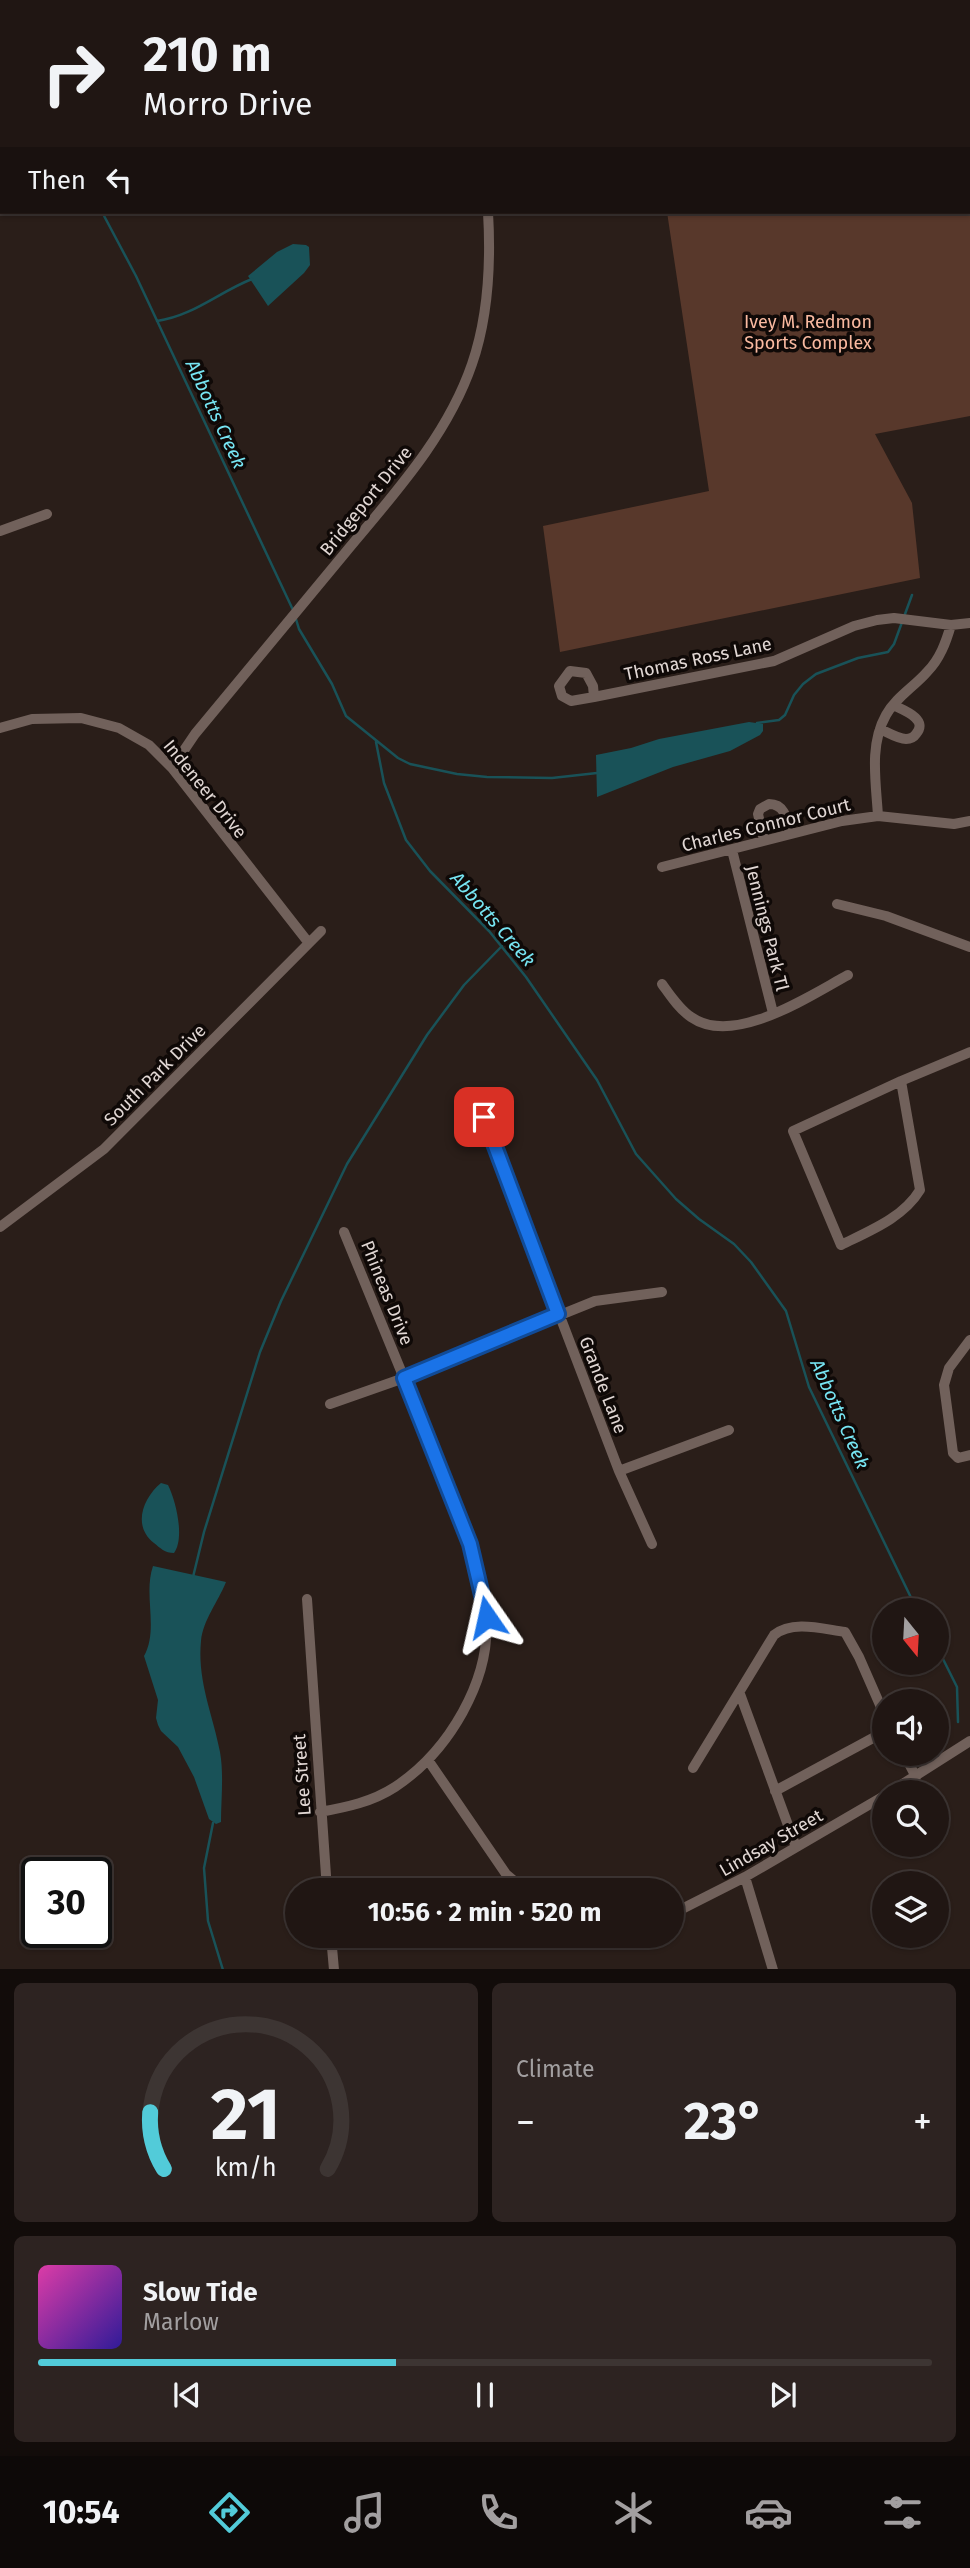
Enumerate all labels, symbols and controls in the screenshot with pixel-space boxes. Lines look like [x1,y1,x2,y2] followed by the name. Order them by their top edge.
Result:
[143,25,272,84] text: 210 m
[28,28,119,119] icon: right
[143,85,313,123] text: Morro Drive
[100,161,138,199] icon: left
[28,165,86,196] text: Then
[744,311,872,354] park label: Ivey M. Redmon Sports Complex
[180,355,251,472] water label: Abbotts Creek
[315,442,417,560] street label: Bridgeport Drive
[622,633,774,685] street label: Thomas Ross Lane
[159,735,251,843] street label: Indeneer Drive
[679,793,853,857] street label: Charles Connor Court
[741,863,793,993] street label: Jennings Park Tl
[445,866,540,971] water label: Abbotts Creek
[99,1019,211,1131] street label: South Park Drive
[454,1087,514,1147] pin
[465,1098,503,1136] icon: arrive
[356,1237,418,1349] street label: Phineas Drive
[574,1333,632,1437] street label: Grande Lane
[805,1355,874,1472] water label: Abbotts Creek
[450,1580,524,1654] position arrow
[872,1598,948,1675] north arrow
[872,1598,949,1948] map controls
[872,1689,949,1766] button: sound
[288,1733,316,1817] street label: Lee Street
[872,1780,949,1857] button: search
[715,1804,827,1881] street label: Lindsay Street
[21,1857,112,1948] speed limit sign: 30
[872,1871,949,1948] button: layers
[368,1897,601,1928] text: 10:56 · 2 min · 520 m
[516,2055,595,2083] text: Climate
[211,2071,281,2158] text: 21
[684,2090,764,2153] text: 23°
[516,2099,535,2145] text: −
[913,2099,932,2145] text: +
[215,2152,277,2182] text: km/h
[143,2277,258,2308] text: Slow Tide
[143,2308,219,2336] text: Marlow
[168,2376,206,2414] icon: previous
[466,2376,504,2414] icon: pause
[764,2376,802,2414] icon: next
[205,2488,254,2537] icon: directions
[340,2488,389,2537] icon: music
[474,2488,523,2537] icon: phone
[609,2488,658,2537] icon: climate
[744,2488,793,2537] icon: car
[878,2488,927,2537] icon: filters
[43,2493,120,2531] text: 10:54

